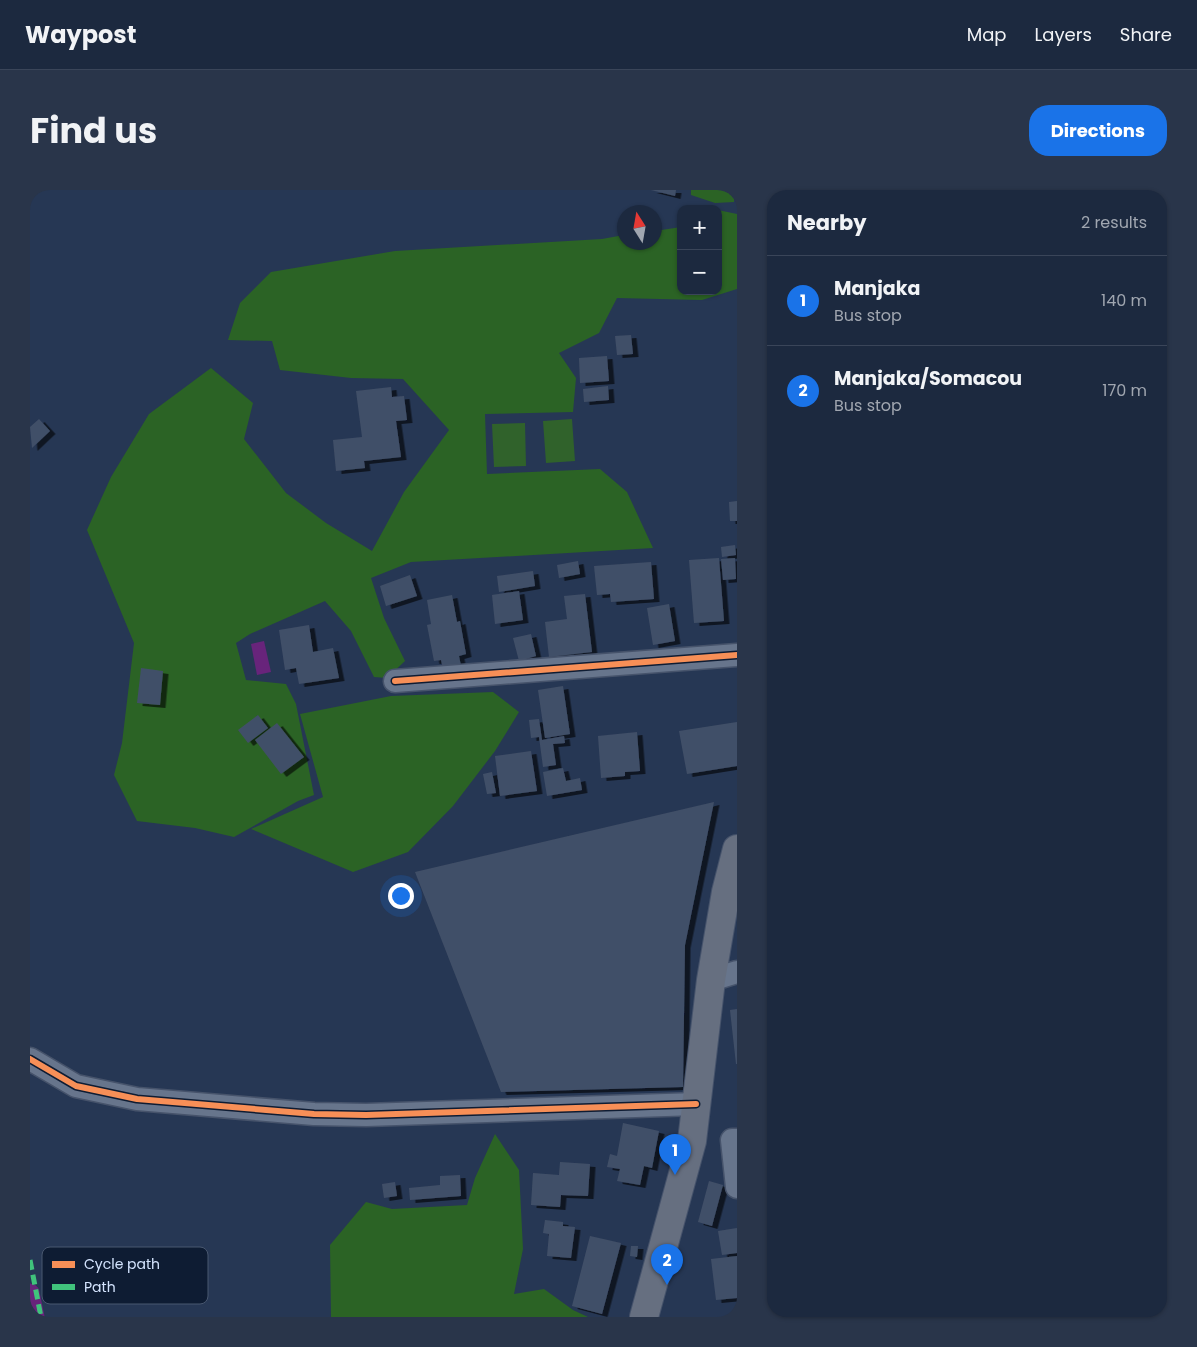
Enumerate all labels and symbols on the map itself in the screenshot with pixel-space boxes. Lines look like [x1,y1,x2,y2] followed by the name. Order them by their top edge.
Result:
[617,205,662,250] north arrow
[388,883,414,909] your location
[659,1134,691,1175] pin: 1
[651,1244,683,1285] pin: 2
[42,1247,208,1304] legend
[84,1254,160,1274] text: Cycle path
[84,1277,116,1297] text: Path

